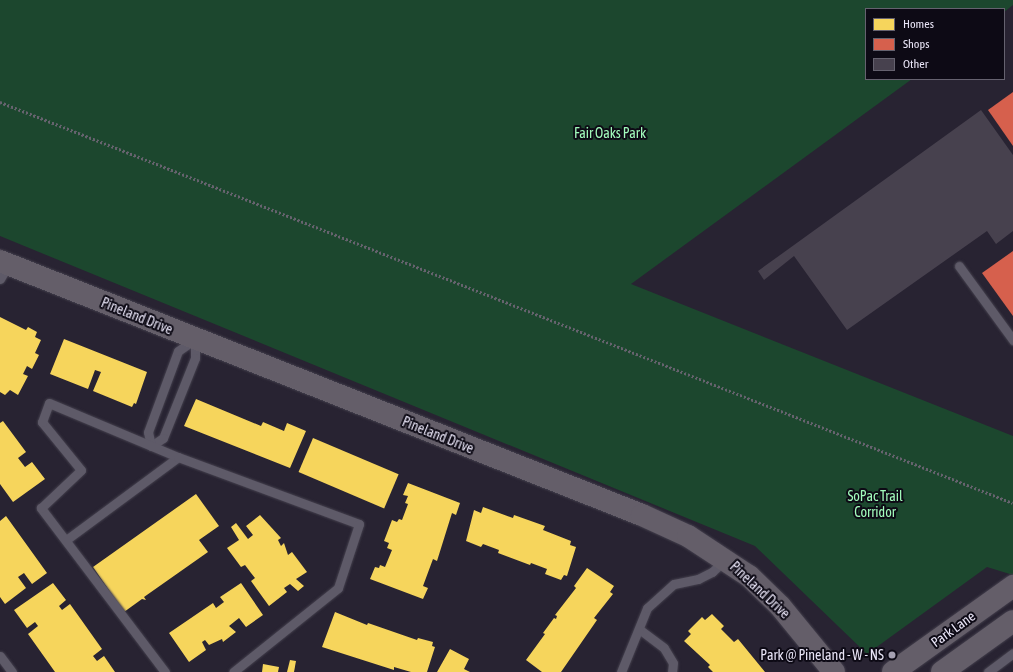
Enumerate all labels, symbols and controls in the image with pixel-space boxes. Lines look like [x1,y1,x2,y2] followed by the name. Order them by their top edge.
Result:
[865,8,1005,80] legend
[903,17,934,31] text: Homes
[903,37,929,51] text: Shops
[903,57,928,71] text: Other
[574,125,646,141] park label: Fair Oaks Park
[99,294,175,338] street label: Pineland Drive
[400,413,476,457] street label: Pineland Drive
[847,488,903,520] park label: SoPac Trail Corridor
[727,558,793,622] street label: Pineland Drive
[928,607,978,651] street label: Park Lane
[760,647,884,663] place label: Park @ Pineland - W - NS
[887,650,897,660] marker: Park @ Pineland - W - NS

